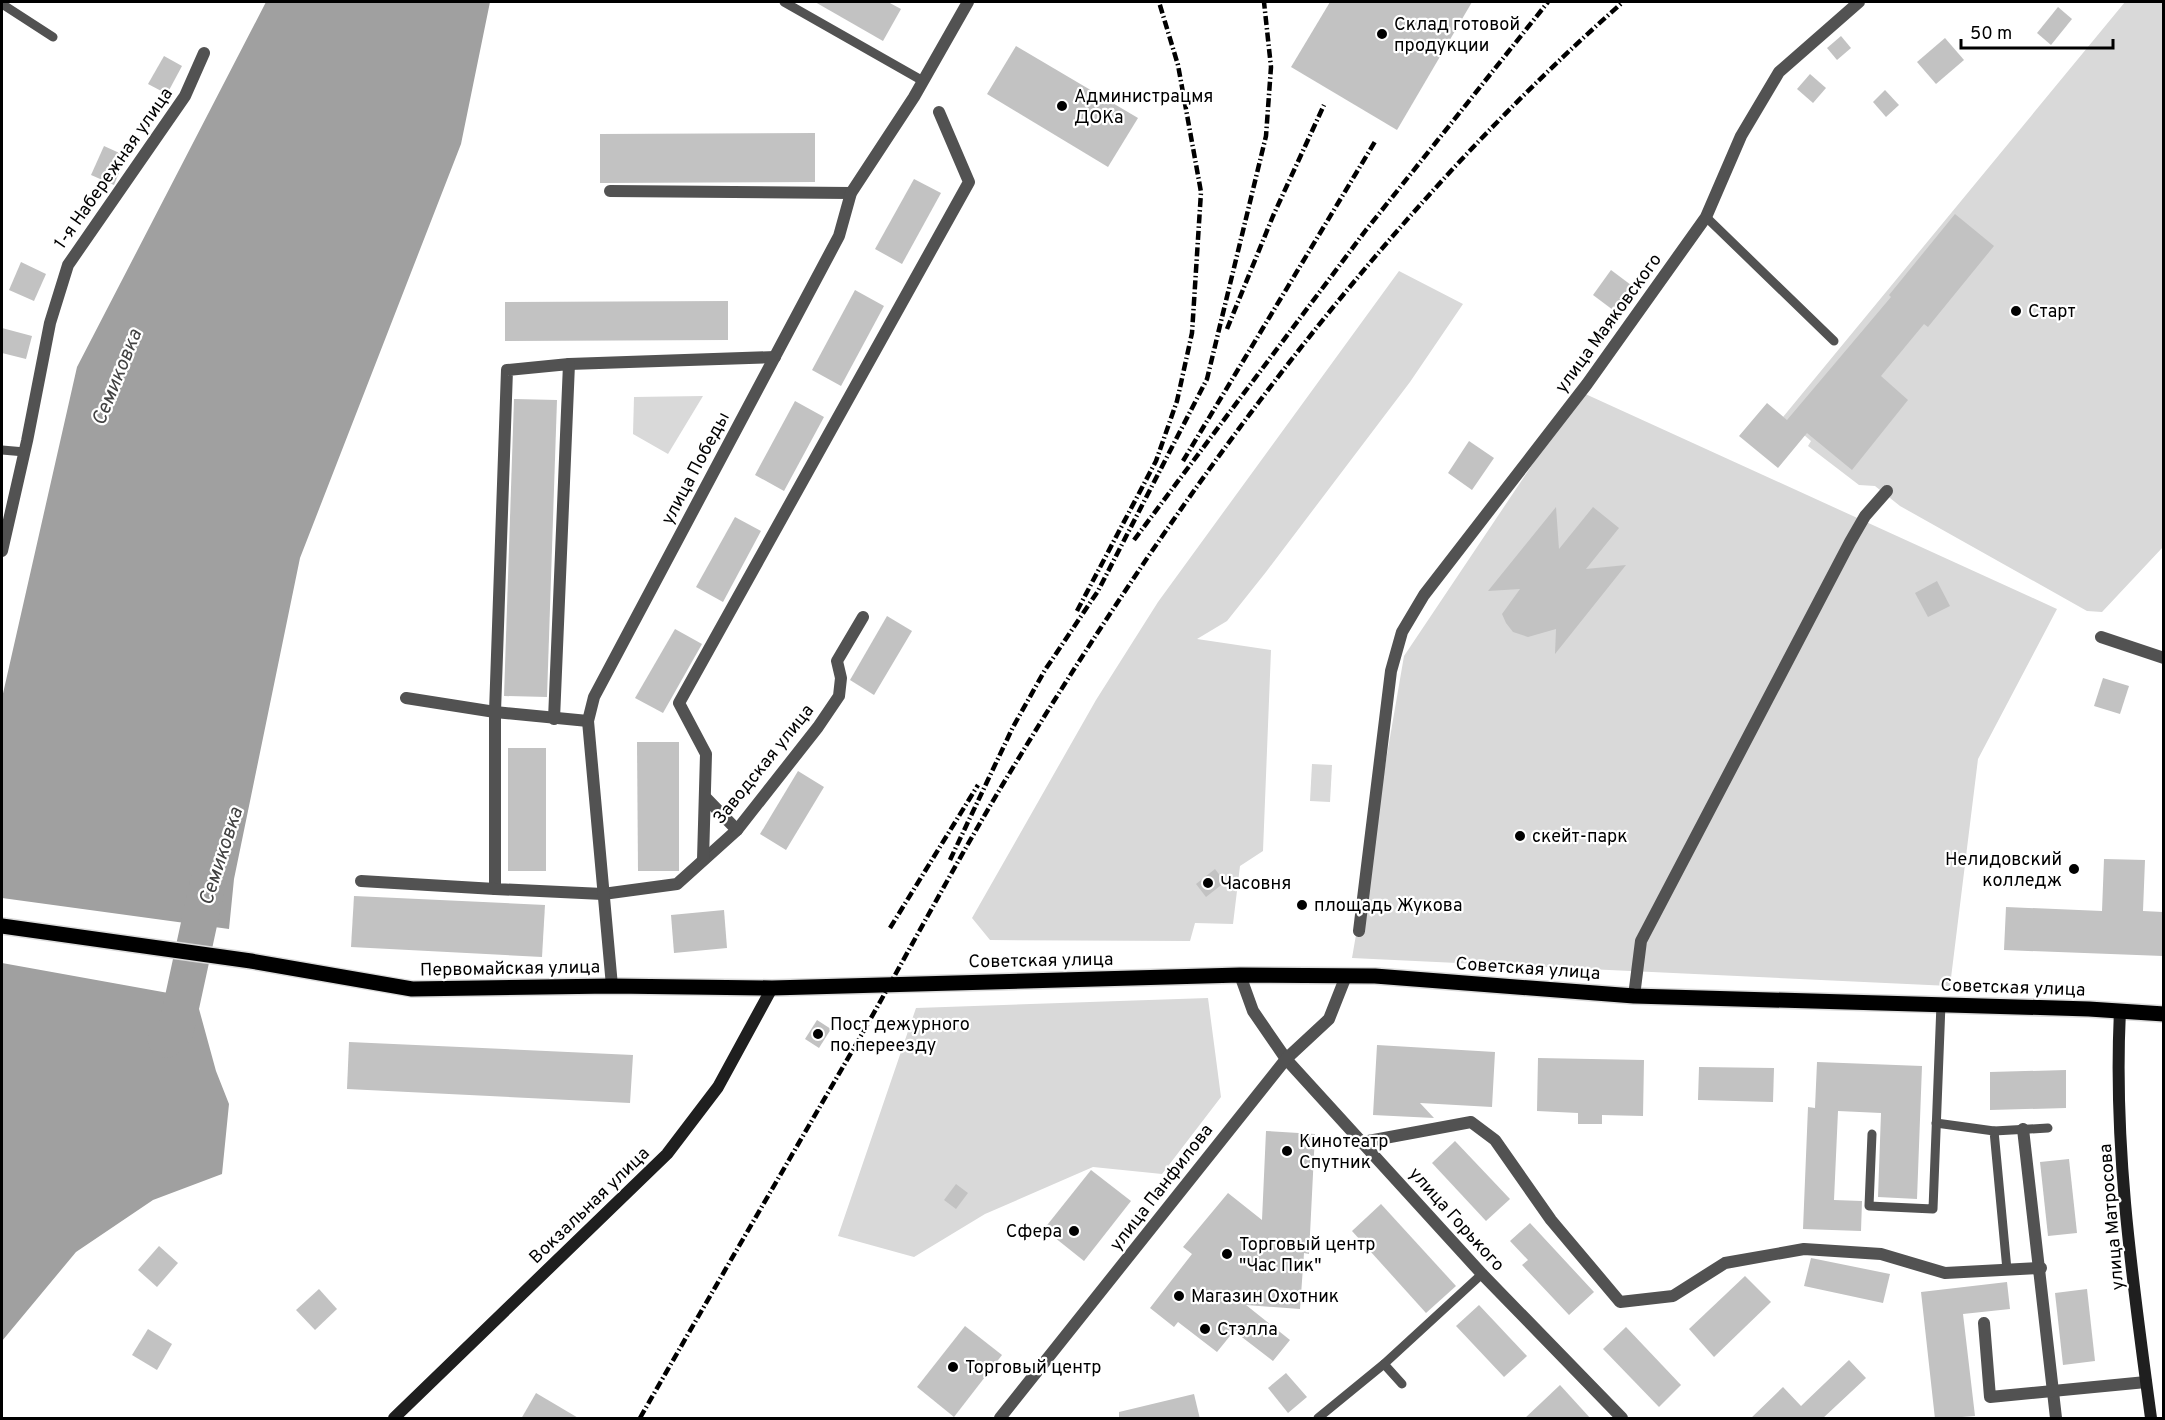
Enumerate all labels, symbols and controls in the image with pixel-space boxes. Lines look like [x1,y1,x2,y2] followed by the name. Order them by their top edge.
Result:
[1961,12,2112,50] scale bar
[1394,14,1520,58] place label: Склад готовой продукции
[1970,23,2012,46] text: 50 m
[1375,27,1389,41] marker: Склад готовой продукции
[50,84,179,254] street label: 1-я Набережная улица
[1074,86,1213,130] place label: Администрацмя ДОКа
[1055,99,1069,113] marker: Администрацмя ДОКа
[1551,250,1668,398] street label: улица Маяковского
[2028,301,2076,324] place label: Старт
[2009,304,2023,318] marker: Старт
[87,325,149,430] water label: Семиковка
[657,408,736,529] street label: улица Победы
[709,700,820,830] street label: Заводская улица
[194,804,250,909] water label: Семиковка
[1532,826,1628,849] place label: скейт-парк
[1513,829,1527,843] marker: скейт-парк
[1945,849,2062,893] place label: Нелидовский колледж
[2067,862,2081,876] marker: Нелидовский колледж
[1220,873,1291,896] place label: Часовня
[1201,876,1215,890] marker: Часовня
[1314,895,1462,918] place label: площадь Жукова
[1295,898,1309,912] marker: площадь Жукова
[968,949,1114,974] street label: Советская улица
[1455,953,1601,986] street label: Советская улица
[420,956,600,983] street label: Первомайская улица
[1940,974,2086,1003] street label: Советская улица
[830,1014,970,1058] place label: Пост дежурного по переезду
[811,1027,825,1041] marker: Пост дежурного по переезду
[1105,1120,1219,1256] street label: улица Панфилова
[1299,1131,1388,1175] place label: Кинотеатр Спутник
[525,1143,655,1269] street label: Вокзальная улица
[2095,1143,2130,1291] street label: улица Матросова
[1280,1144,1294,1158] marker: Кинотеатр Спутник
[1403,1163,1509,1277] street label: улица Горького
[1006,1221,1062,1244] place label: Сфера
[1067,1224,1081,1238] marker: Сфера
[1239,1234,1375,1278] place label: Торговый центр "Час Пик"
[1220,1247,1234,1261] marker: Торговый центр "Час Пик"
[1191,1286,1339,1309] place label: Магазин Охотник
[1172,1289,1186,1303] marker: Магазин Охотник
[1217,1319,1278,1342] place label: Стэлла
[1198,1322,1212,1336] marker: Стэлла
[965,1357,1101,1380] place label: Торговый центр
[946,1360,960,1374] marker: Торговый центр

